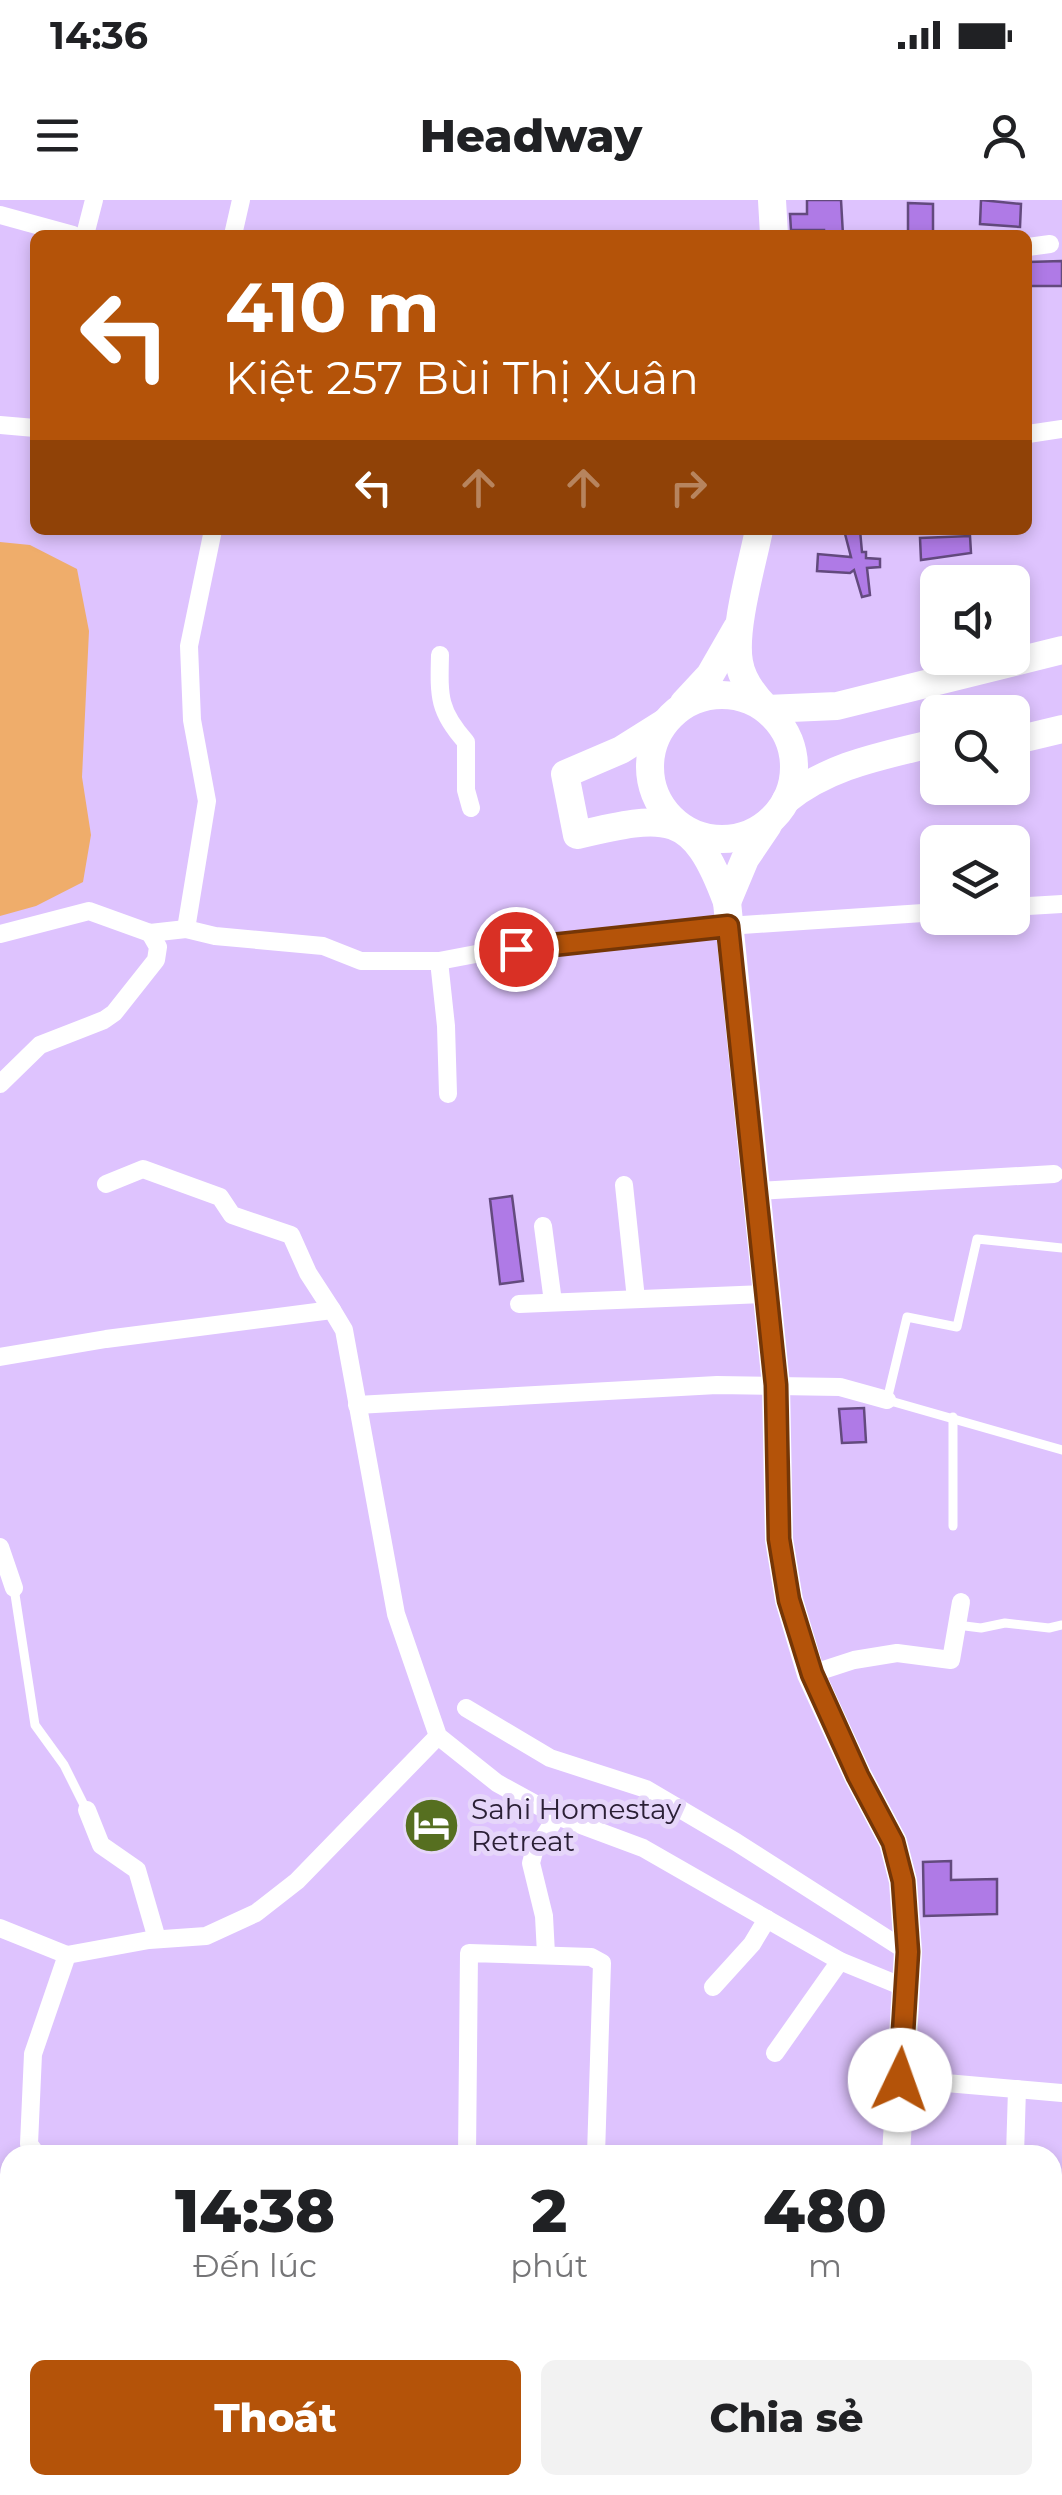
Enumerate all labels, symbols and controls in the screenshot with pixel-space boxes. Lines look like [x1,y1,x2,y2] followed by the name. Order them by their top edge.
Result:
[50,12,148,59] text: 14:36
[30,108,85,163] icon: menu
[420,108,642,163] text: Headway
[977,108,1032,163] icon: person
[225,264,440,350] text: 410 m
[60,270,190,400] icon: left
[225,350,699,405] text: Kiệt 257 Bùi Thị Xuân
[346,460,401,515] icon: left
[451,460,506,515] icon: ahead
[556,460,611,515] icon: ahead
[661,460,716,515] icon: right
[920,565,1030,935] map controls
[920,565,1030,675] button: sound
[920,695,1030,805] button: search
[920,825,1030,935] button: layers
[474,907,559,992] pin
[489,922,544,977] icon: arrive
[471,1792,682,1858] place label: Sahi Homestay Retreat
[402,1795,462,1855] hotel icon: Sahi Homestay Retreat
[848,2028,952,2132] position arrow
[175,2174,335,2247] text: 14:38
[531,2174,567,2247] text: 2
[763,2174,887,2247] text: 480
[193,2246,317,2285] text: Đến lúc
[510,2246,588,2285] text: phút
[808,2246,842,2285] text: m
[30,2360,521,2475] button: Thoát
[541,2360,1032,2475] button: Chia sẻ

